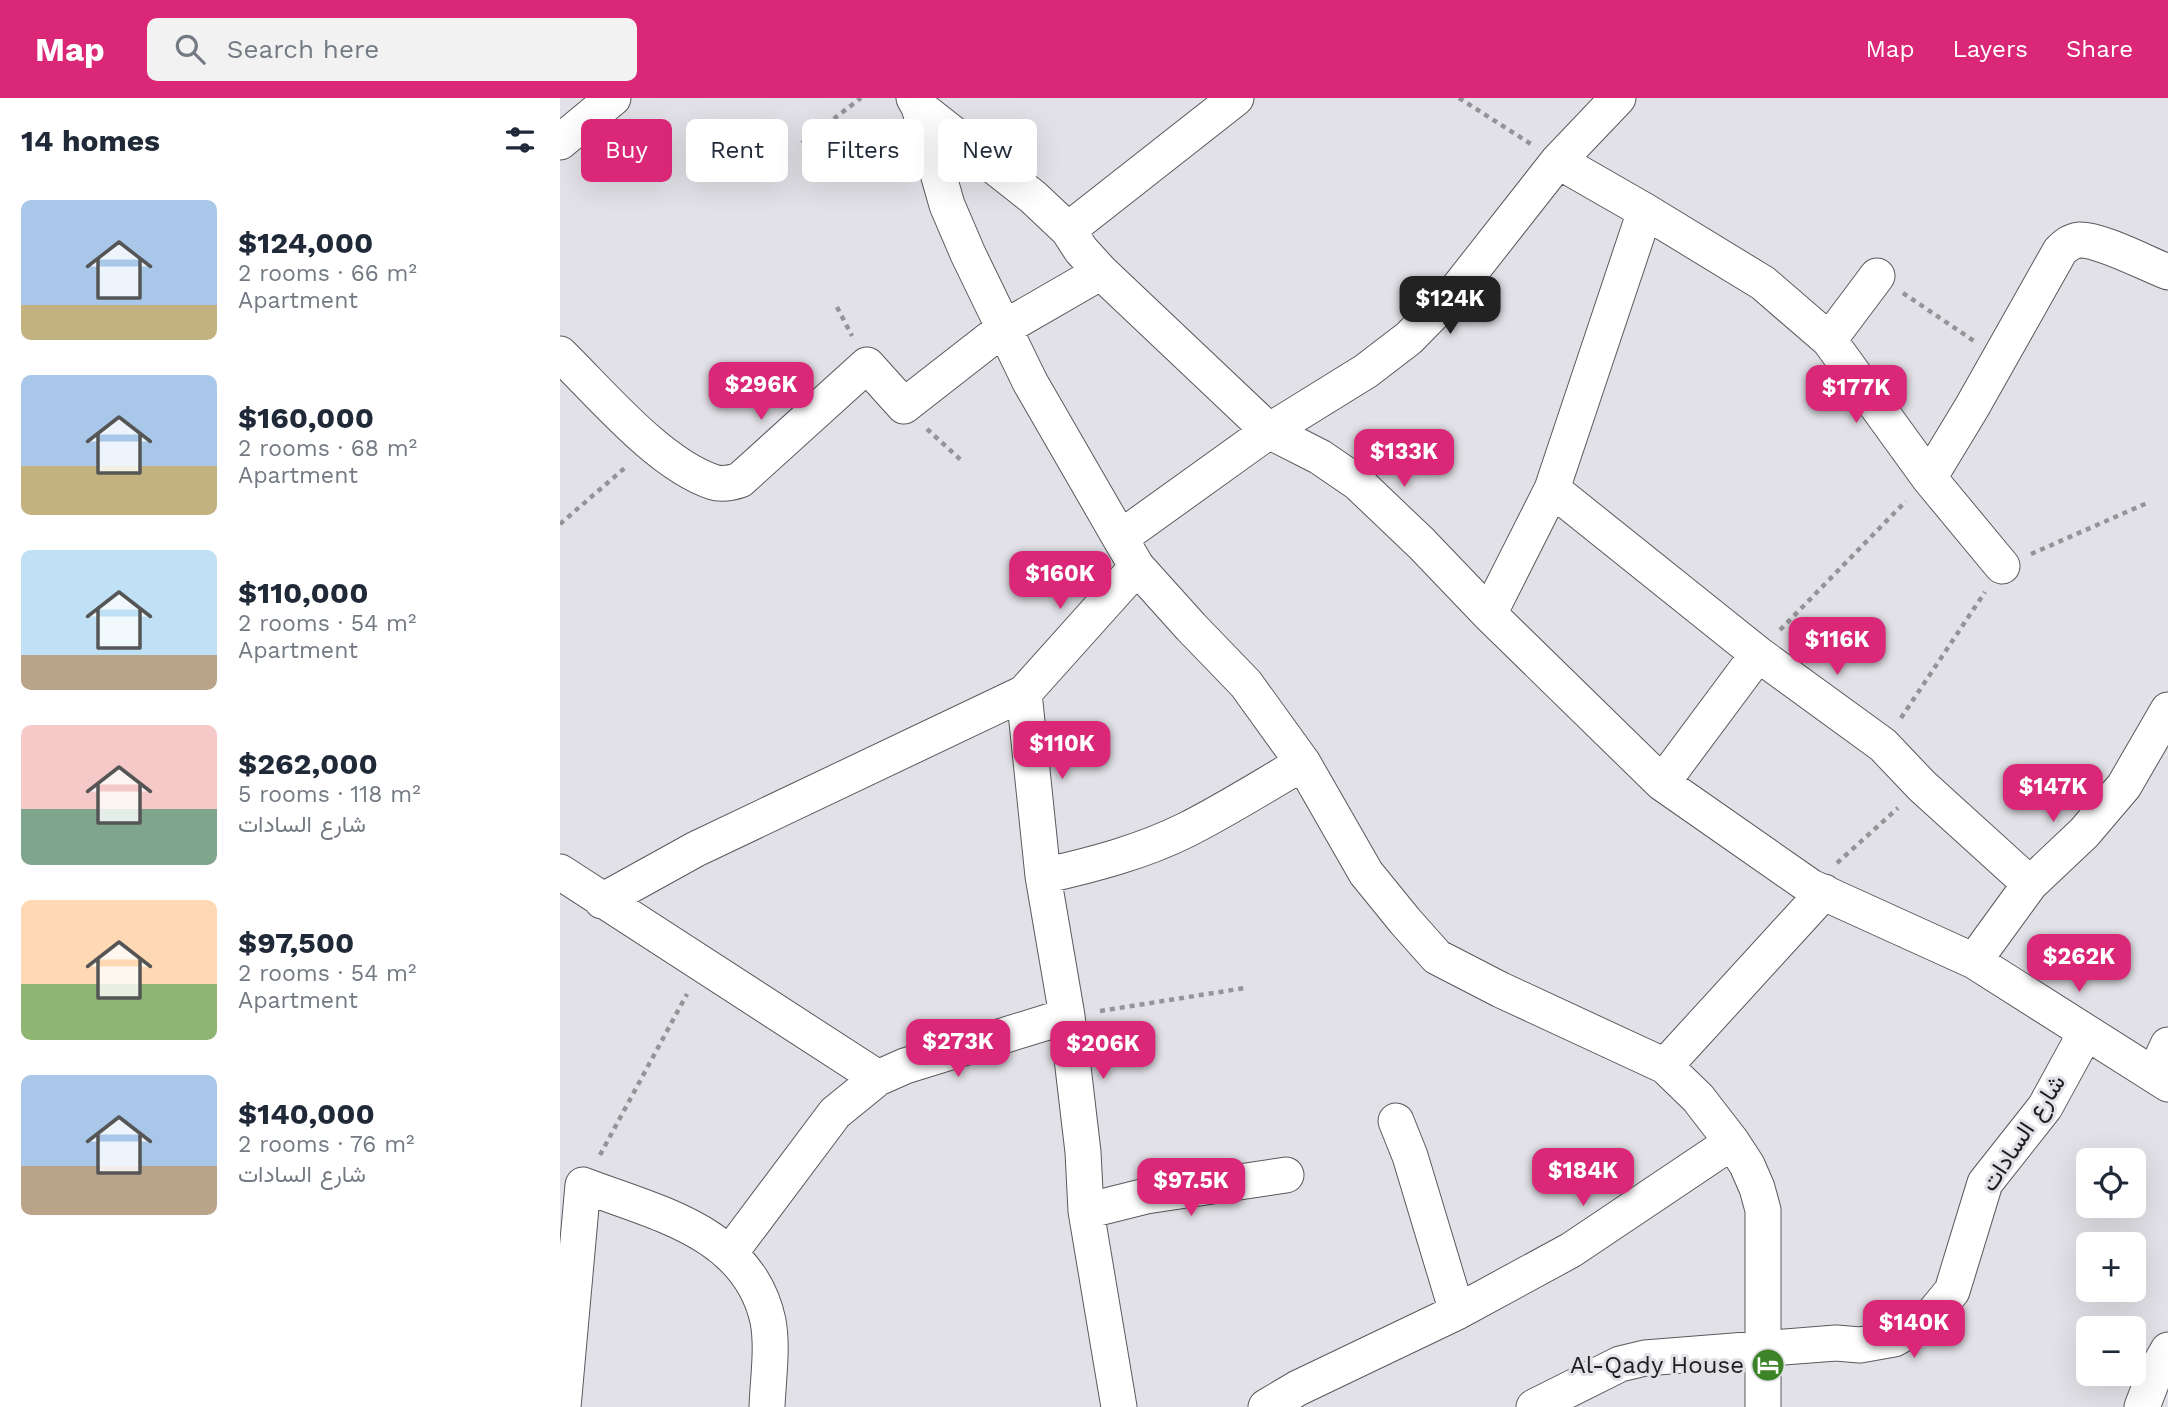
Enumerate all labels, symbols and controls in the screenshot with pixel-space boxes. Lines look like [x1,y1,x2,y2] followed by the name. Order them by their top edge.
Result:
[147,18,637,81] search box
[35,30,105,69] text: Map
[171,30,209,68] icon: search
[227,34,379,64] text: Search here
[1866,35,1914,63] text: Map
[1952,35,2028,63] text: Layers
[2066,35,2133,63] text: Share
[581,119,672,182] chip: Buy
[686,119,788,182] chip: Rent
[802,119,924,182] chip: Filters
[938,119,1037,182] chip: New
[501,121,539,159] icon: filters
[21,123,160,158] text: 14 homes
[238,225,373,260] text: $124,000
[77,228,161,312] icon: home
[238,260,417,287] text: 2 rooms · 66 m²
[1401,276,1499,336] pin: $124K
[1416,285,1484,312] text: $124K
[238,287,358,314] text: Apartment
[712,362,810,422] pin: $296K
[1807,366,1905,425] pin: $177K
[725,371,797,398] text: $296K
[1822,374,1890,401] text: $177K
[238,400,374,435] text: $160,000
[77,403,161,487] icon: home
[1355,430,1453,489] pin: $133K
[238,435,417,462] text: 2 rooms · 68 m²
[1370,438,1438,465] text: $133K
[238,462,358,489] text: Apartment
[1011,552,1109,611] pin: $160K
[1025,560,1095,587] text: $160K
[238,575,369,610] text: $110,000
[77,578,161,662] icon: home
[238,610,416,637] text: 2 rooms · 54 m²
[1788,618,1886,677] pin: $116K
[1805,626,1869,653] text: $116K
[238,637,358,664] text: Apartment
[1013,722,1111,781] pin: $110K
[1029,730,1095,757] text: $110K
[238,746,378,781] text: $262,000
[77,753,161,837] icon: home
[2004,764,2102,824] pin: $147K
[2019,773,2087,800] text: $147K
[238,781,421,808] text: 5 rooms · 118 m²
[238,811,366,838] text: شارع السادات
[238,925,354,960] text: $97,500
[77,928,161,1012] icon: home
[2030,934,2128,994] pin: $262K
[2043,943,2115,970] text: $262K
[238,960,416,987] text: 2 rooms · 54 m²
[238,987,358,1014] text: Apartment
[909,1020,1007,1079] pin: $273K
[1054,1021,1152,1081] pin: $206K
[922,1028,994,1055] text: $273K
[1066,1030,1140,1057] text: $206K
[1975,1069,2073,1198] street label: شارع السادات
[238,1096,375,1131] text: $140,000
[77,1103,161,1187] icon: home
[238,1131,414,1158] text: 2 rooms · 76 m²
[1534,1148,1632,1208] pin: $184K
[2076,1148,2146,1386] map controls
[2076,1148,2146,1218] button: locate
[1548,1157,1618,1184] text: $184K
[1134,1158,1248,1218] pin: $97.5K
[238,1161,366,1188] text: شارع السادات
[1153,1167,1229,1194] text: $97.5K
[2076,1232,2146,1302] button: +
[1865,1300,1963,1360] pin: $140K
[1879,1309,1949,1336] text: $140K
[2076,1316,2146,1386] button: −
[1749,1346,1787,1384] hotel icon: Al-Qady House
[1570,1351,1744,1379] place label: Al-Qady House

